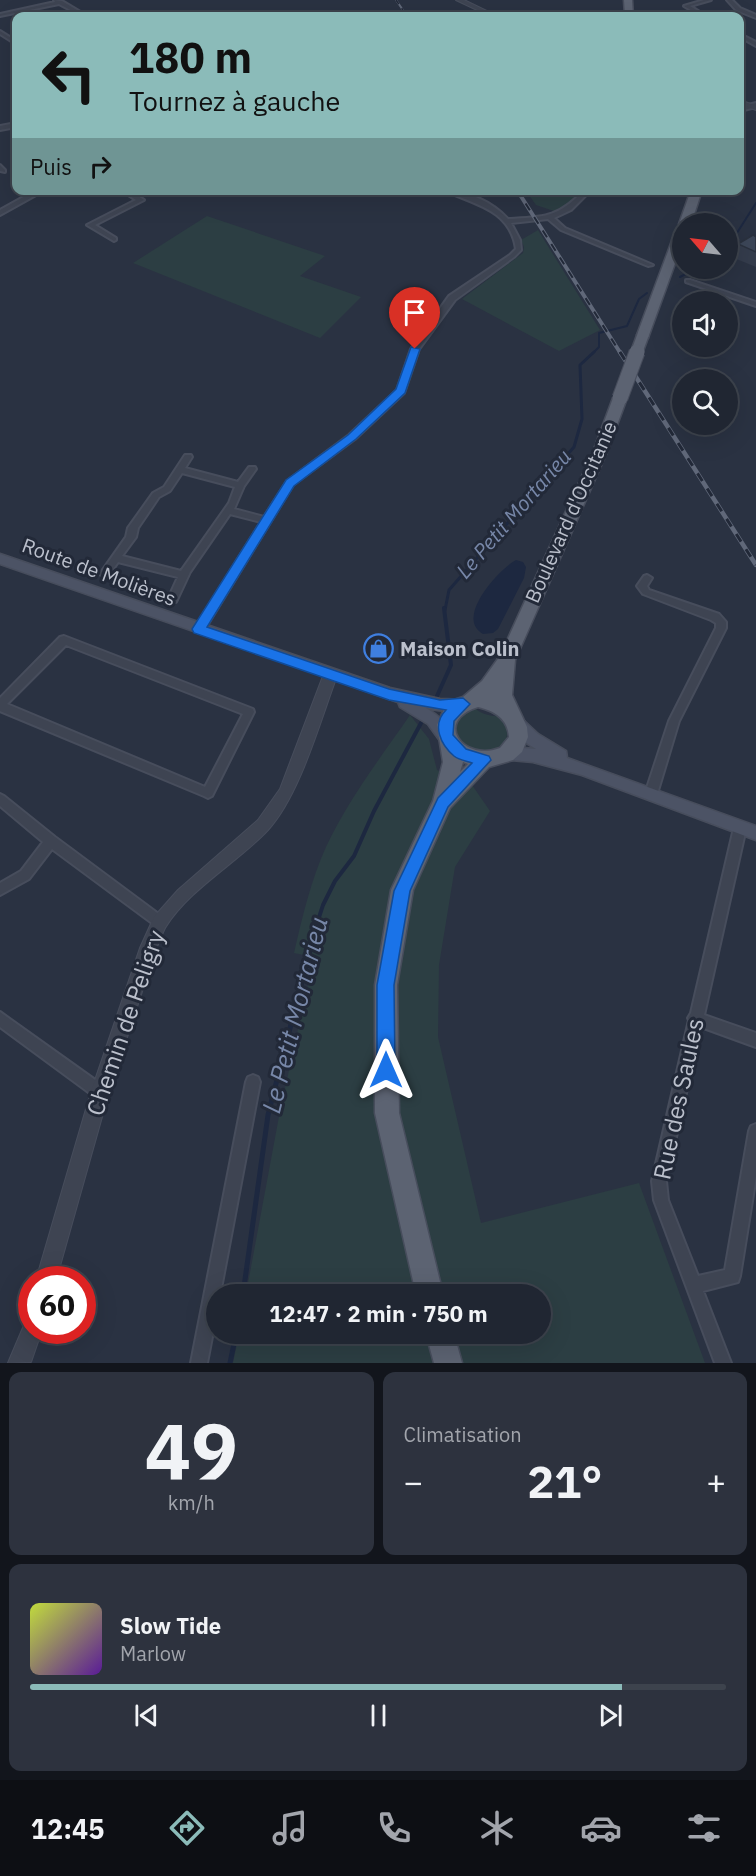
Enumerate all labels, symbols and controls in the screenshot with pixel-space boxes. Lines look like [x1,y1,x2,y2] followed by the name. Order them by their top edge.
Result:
[129,30,252,85] text: 180 m
[30,36,108,114] icon: left
[129,83,340,118] text: Tournez à gauche
[84,150,117,183] icon: right
[30,152,72,181] text: Puis
[672,213,738,279] north arrow
[672,213,738,435] map controls
[389,287,440,349] pin
[672,291,738,357] button: sound
[398,296,431,329] icon: arrive
[672,369,738,435] button: search
[518,417,623,607] street label: Boulevard d'Occitanie
[449,443,577,584] water label: Le Petit Mortarieu
[19,531,180,612] street label: Route de Molières
[363,633,395,665] shop icon: Maison Colin
[400,635,519,662] place label: Maison Colin
[253,913,335,1117] water label: Le Petit Mortarieu
[78,926,172,1120] street label: Chemin de Peligry
[645,1015,711,1182] street label: Rue des Saules
[354,1038,418,1102] position arrow
[18,1266,96,1344] speed limit sign: 60
[269,1299,488,1328] text: 12:47 · 2 min · 750 m
[144,1399,238,1500] text: 49
[404,1421,522,1448] text: Climatisation
[527,1452,602,1510] text: 21°
[404,1460,423,1503] text: −
[706,1460,726,1503] text: +
[168,1489,215,1516] text: km/h
[120,1611,221,1640] text: Slow Tide
[120,1640,186,1667] text: Marlow
[130,1699,163,1732] icon: previous
[362,1699,395,1732] icon: pause
[594,1699,627,1732] icon: next
[166,1807,208,1849] icon: directions
[269,1807,311,1849] icon: music
[373,1807,415,1849] icon: phone
[476,1807,518,1849] icon: climate
[580,1807,622,1849] icon: car
[683,1807,725,1849] icon: filters
[31,1811,104,1846] text: 12:45

